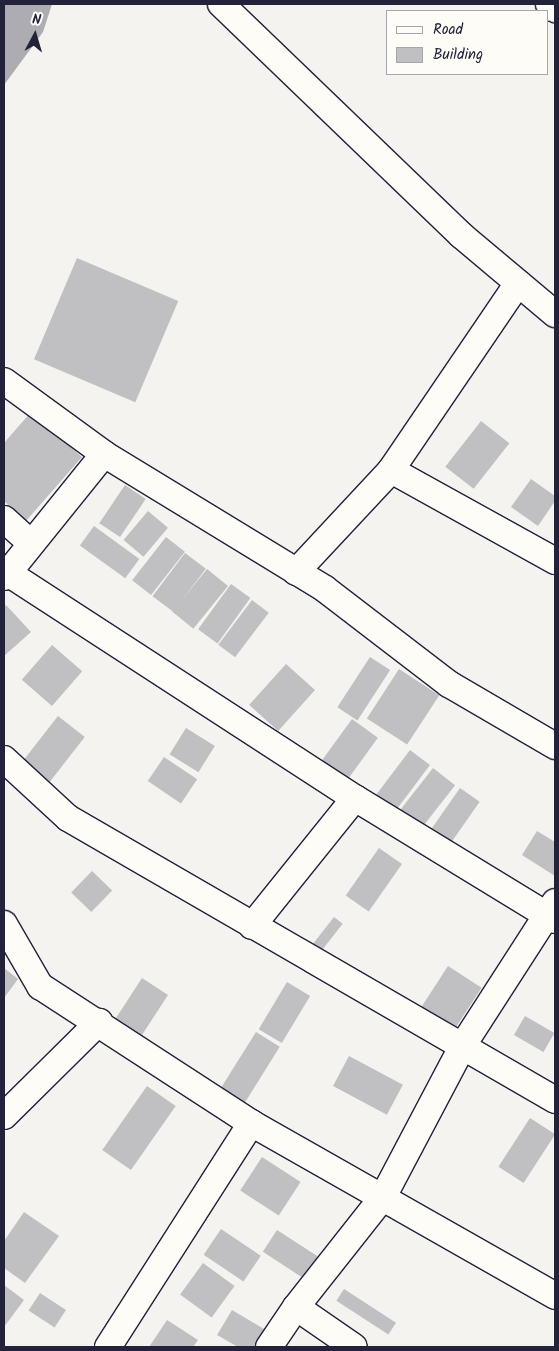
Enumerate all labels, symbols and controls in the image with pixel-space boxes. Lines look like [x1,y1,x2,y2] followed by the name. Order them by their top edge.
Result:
[31,9,42,31] text: N
[10,10,60,60] north arrow
[386,10,549,75] legend
[433,18,463,42] text: Road
[433,43,483,67] text: Building

